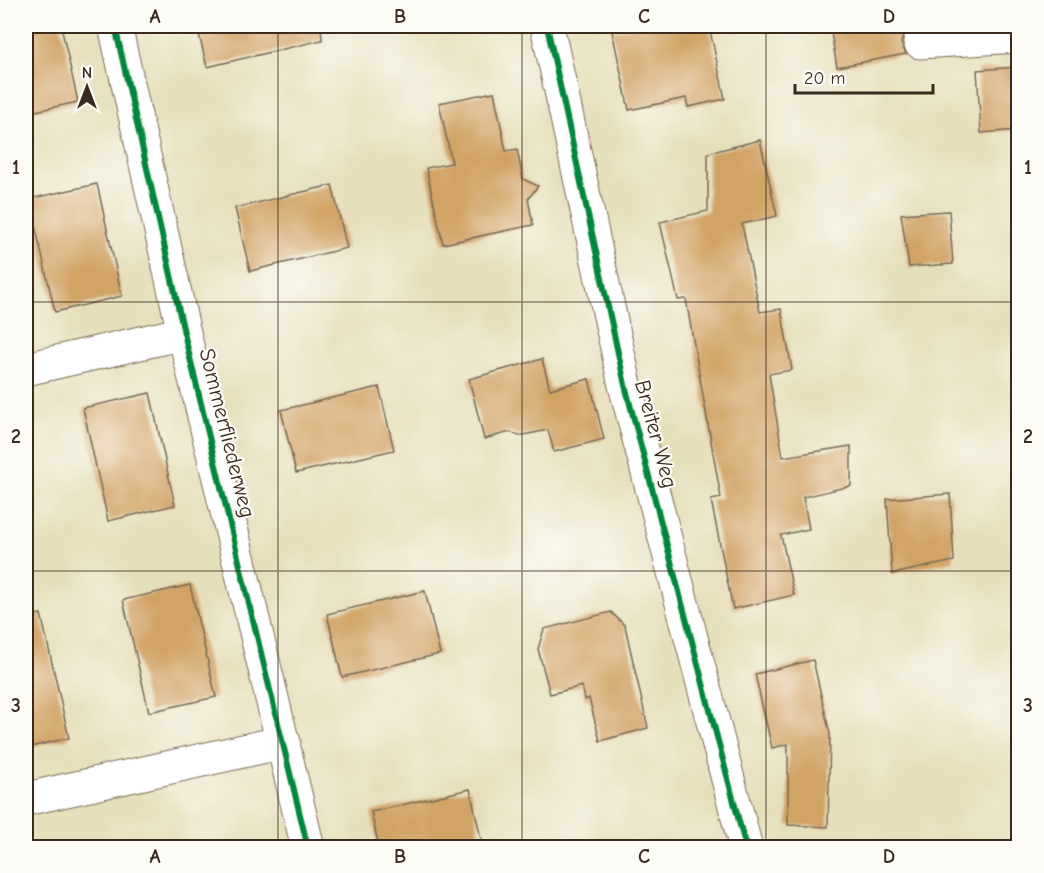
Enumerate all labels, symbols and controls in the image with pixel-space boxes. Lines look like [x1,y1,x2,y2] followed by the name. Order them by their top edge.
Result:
[149,5,161,28] text: A
[394,5,406,28] text: B
[638,5,650,28] text: C
[883,5,895,28] text: D
[57,57,117,117] north arrow
[795,57,933,95] scale bar
[82,64,92,82] text: N
[804,68,845,89] text: 20 m
[12,156,20,179] text: 1
[1024,156,1032,179] text: 1
[193,346,261,520] street label: Sommerfliederweg
[629,377,683,491] street label: Breiter Weg
[11,425,21,448] text: 2
[1023,425,1033,448] text: 2
[11,694,21,717] text: 3
[1023,694,1033,717] text: 3
[149,845,161,868] text: A
[394,845,406,868] text: B
[638,845,650,868] text: C
[883,845,895,868] text: D

